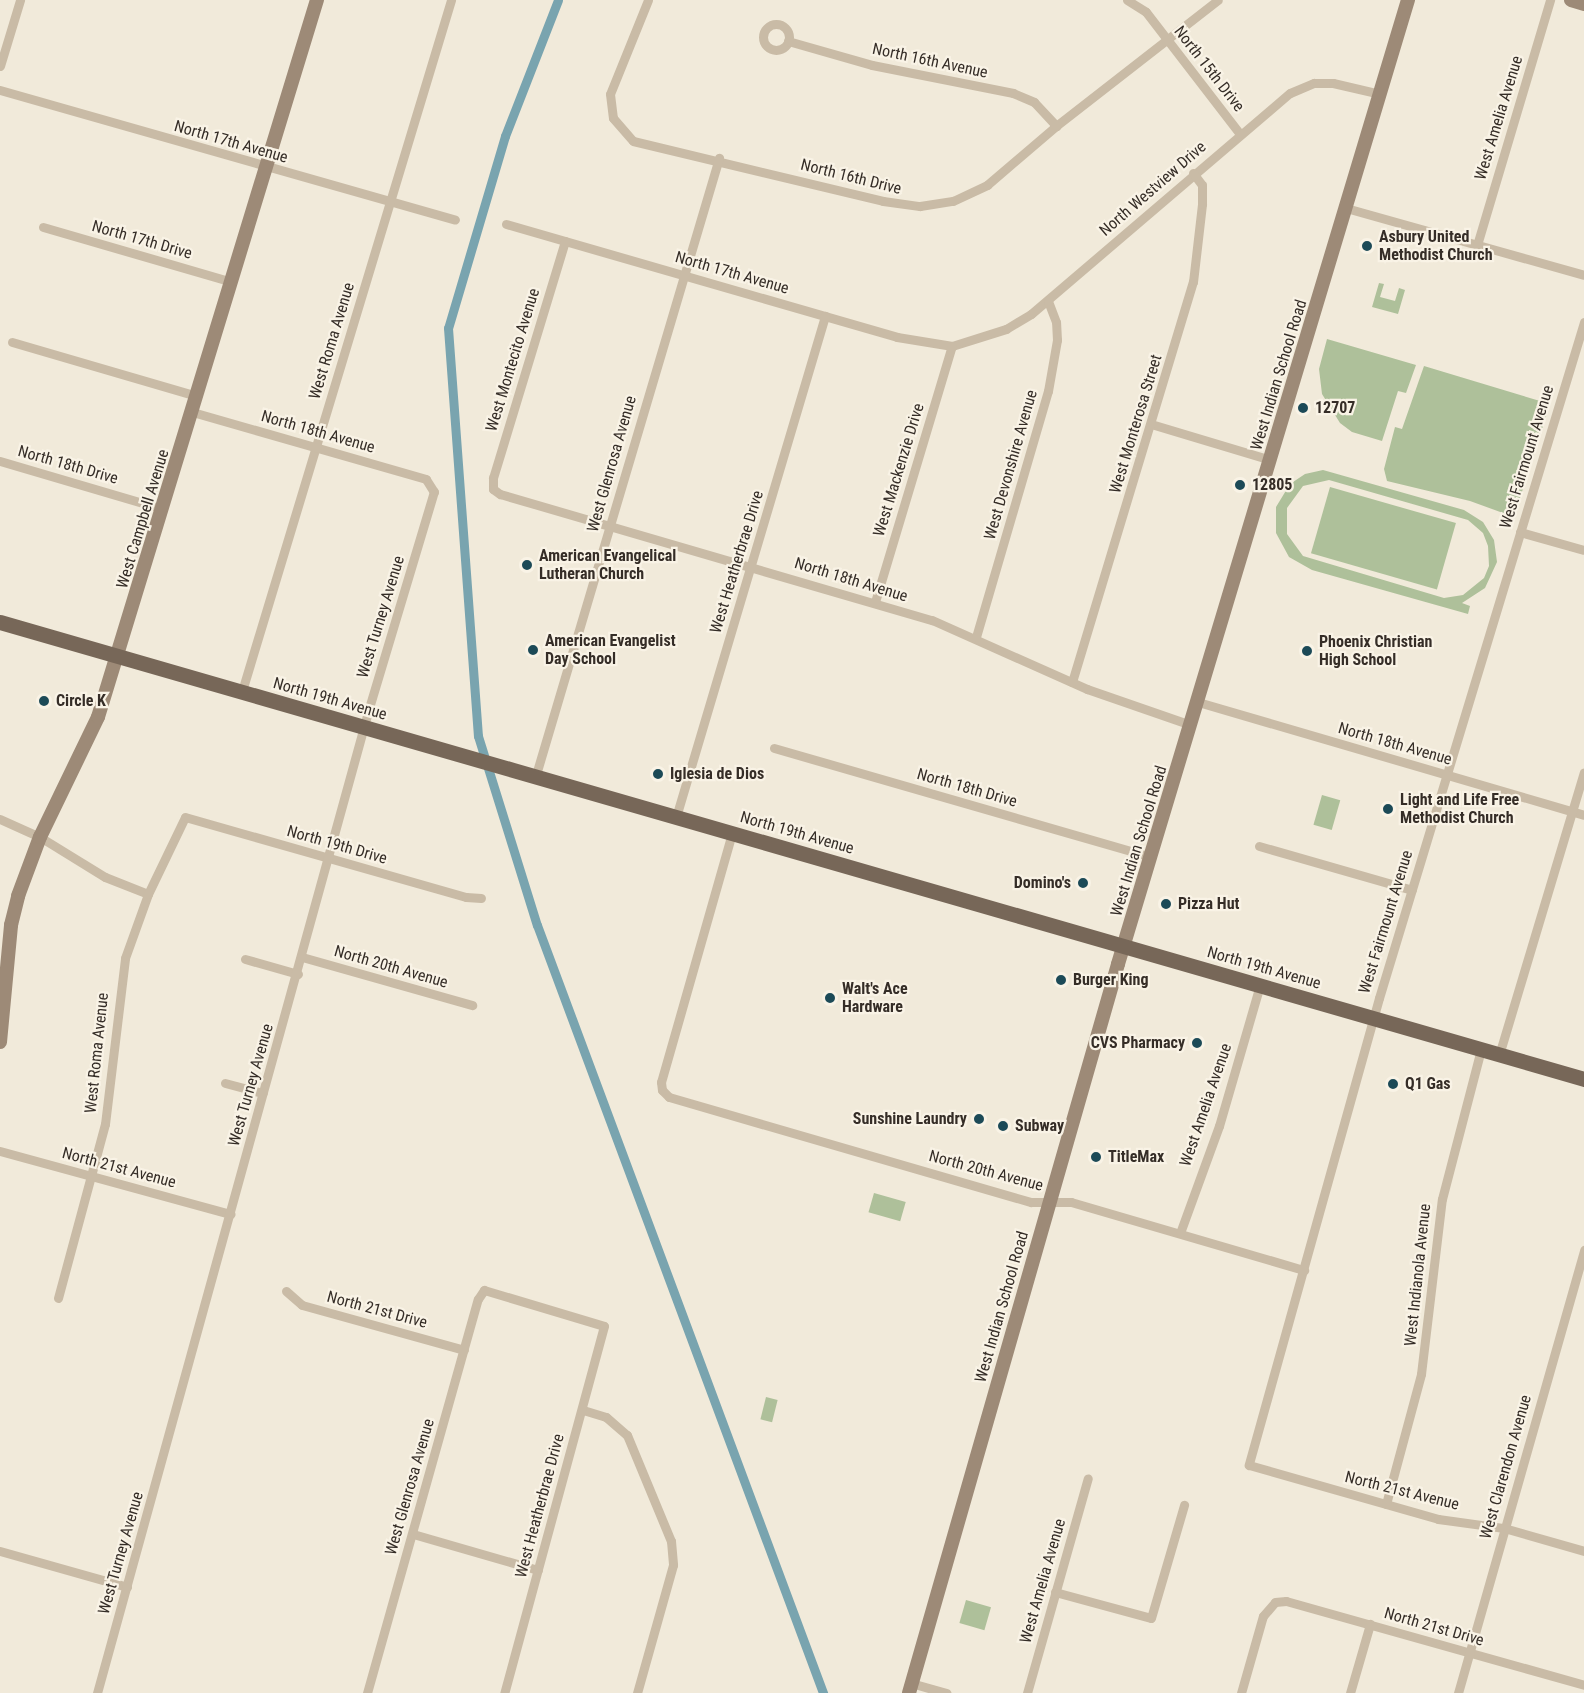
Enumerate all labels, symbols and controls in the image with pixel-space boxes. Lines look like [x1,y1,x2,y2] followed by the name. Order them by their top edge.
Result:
[1170,22,1248,116] street label: North 15th Drive
[871,39,989,83] street label: North 16th Avenue
[1471,54,1527,182] street label: West Amelia Avenue
[172,117,290,167] street label: North 17th Avenue
[1096,138,1210,240] street label: North Westview Drive
[799,155,903,199] street label: North 16th Drive
[90,217,194,263] street label: North 17th Drive
[1379,227,1493,265] place label: Asbury United Methodist Church
[1360,239,1374,253] marker: Asbury United Methodist Church
[673,248,791,298] street label: North 17th Avenue
[305,280,359,402] street label: West Roma Avenue
[482,286,544,434] street label: West Montecito Avenue
[1247,297,1311,453] street label: West Indian School Road
[1106,352,1166,496] street label: West Monterosa Street
[1496,383,1558,531] street label: West Fairmount Avenue
[980,388,1042,542] street label: West Devonshire Avenue
[583,394,641,534] street label: West Glenrosa Avenue
[1315,398,1355,418] place label: 12707
[870,401,928,539] street label: West Mackenzie Drive
[1296,401,1310,415] marker: 12707
[259,407,377,457] street label: North 18th Avenue
[16,442,120,488] street label: North 18th Drive
[113,447,173,591] street label: West Campbell Avenue
[1252,475,1292,495] place label: 12805
[1233,478,1247,492] marker: 12805
[706,488,768,636] street label: West Heatherbrae Drive
[539,546,676,584] place label: American Evangelical Lutheran Church
[353,554,409,680] street label: West Turney Avenue
[792,554,910,606] street label: North 18th Avenue
[520,558,534,572] marker: American Evangelical Lutheran Church
[545,631,676,669] place label: American Evangelist Day School
[1319,632,1432,670] place label: Phoenix Christian High School
[526,643,540,657] marker: American Evangelist Day School
[1300,644,1314,658] marker: Phoenix Christian High School
[271,674,389,724] street label: North 19th Avenue
[56,691,106,711] place label: Circle K
[37,694,51,708] marker: Circle K
[1336,719,1454,769] street label: North 18th Avenue
[1107,763,1171,919] street label: West Indian School Road
[670,764,764,784] place label: Iglesia de Dios
[915,765,1019,811] street label: North 18th Drive
[651,767,665,781] marker: Iglesia de Dios
[1400,790,1519,828] place label: Light and Life Free Methodist Church
[1381,802,1395,816] marker: Light and Life Free Methodist Church
[738,808,856,858] street label: North 19th Avenue
[285,822,389,868] street label: North 19th Drive
[1355,848,1417,996] street label: West Fairmount Avenue
[1014,873,1071,893] place label: Domino's
[1076,876,1090,890] marker: Domino's
[1178,894,1239,914] place label: Pizza Hut
[1159,897,1173,911] marker: Pizza Hut
[332,942,450,992] street label: North 20th Avenue
[1205,943,1323,993] street label: North 19th Avenue
[1073,970,1148,990] place label: Burger King
[1054,973,1068,987] marker: Burger King
[842,979,908,1017] place label: Walt's Ace Hardware
[823,991,837,1005] marker: Walt's Ace Hardware
[81,992,113,1114] street label: West Roma Avenue
[224,1021,278,1149] street label: West Turney Avenue
[1091,1033,1185,1053] place label: CVS Pharmacy
[1190,1036,1204,1050] marker: CVS Pharmacy
[1176,1041,1236,1169] street label: West Amelia Avenue
[1405,1074,1451,1094] place label: Q1 Gas
[1386,1077,1400,1091] marker: Q1 Gas
[853,1109,967,1129] place label: Sunshine Laundry
[972,1112,986,1126] marker: Sunshine Laundry
[1015,1116,1064,1136] place label: Subway
[996,1119,1010,1133] marker: Subway
[60,1144,178,1192] street label: North 21st Avenue
[927,1147,1045,1195] street label: North 20th Avenue
[1108,1147,1164,1167] place label: TitleMax
[1089,1150,1103,1164] marker: TitleMax
[1401,1203,1435,1347] street label: West Indianola Avenue
[971,1229,1033,1385] street label: West Indian School Road
[325,1287,429,1333] street label: North 21st Drive
[1476,1393,1536,1541] street label: West Clarendon Avenue
[381,1417,439,1557] street label: West Glenrosa Avenue
[512,1432,568,1580] street label: West Heatherbrae Drive
[1343,1468,1461,1514] street label: North 21st Avenue
[94,1489,148,1617] street label: West Turney Avenue
[1016,1517,1070,1645] street label: West Amelia Avenue
[1382,1604,1486,1650] street label: North 21st Drive

